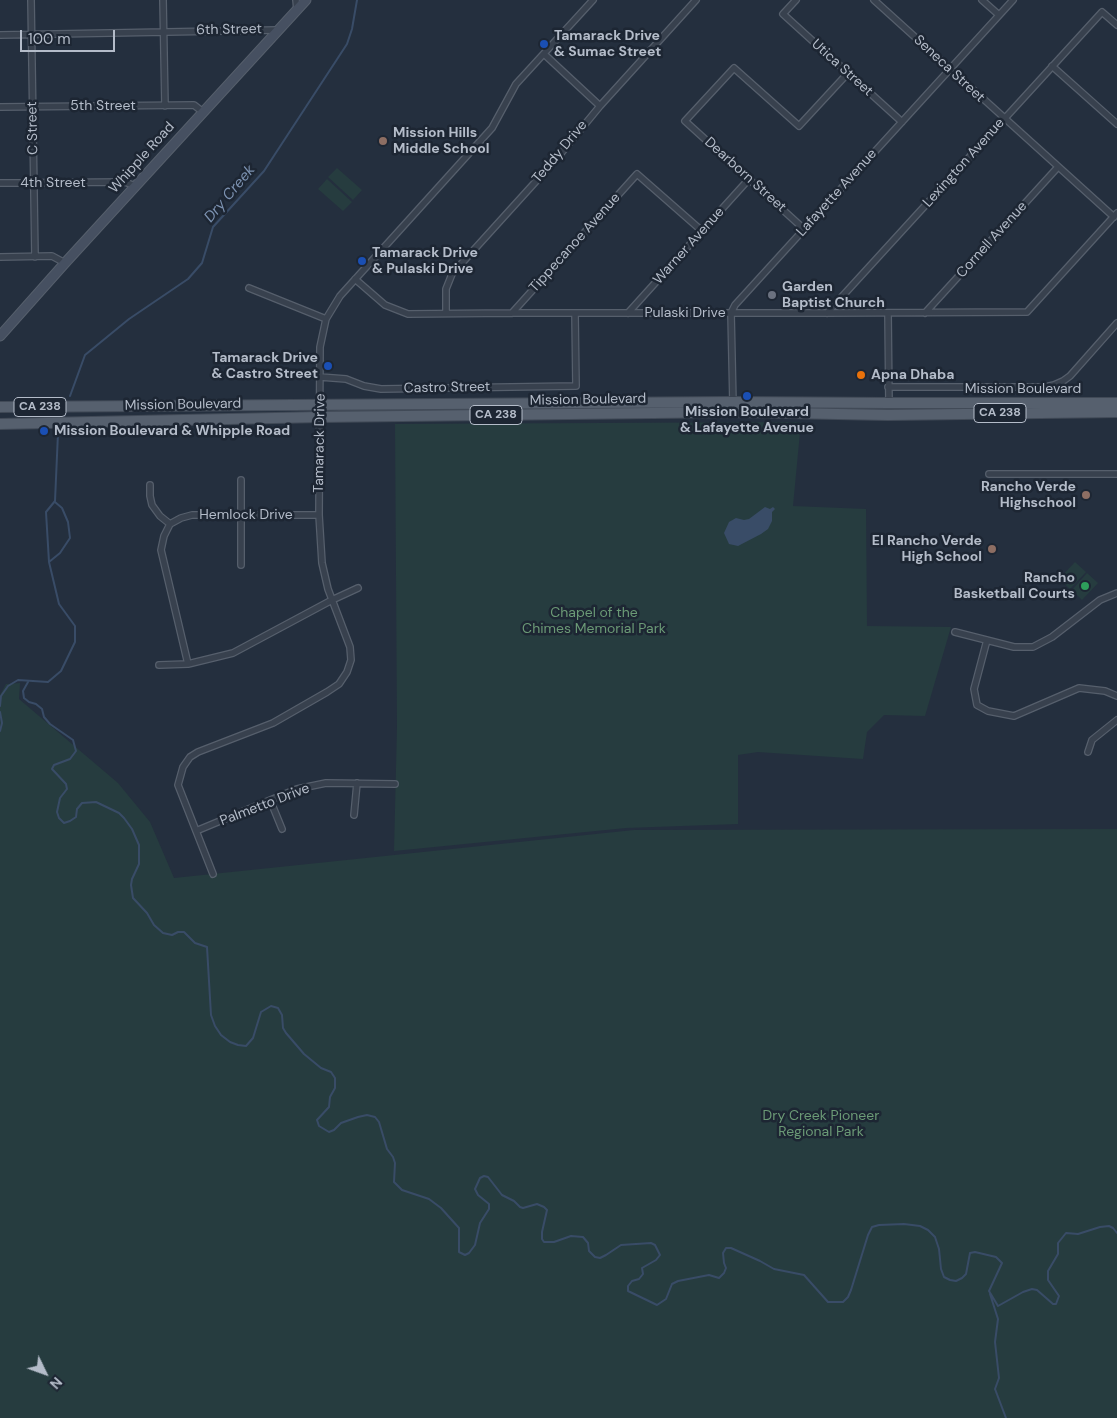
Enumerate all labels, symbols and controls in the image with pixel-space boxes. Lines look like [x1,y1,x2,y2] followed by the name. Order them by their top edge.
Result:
[22,20,118,52] scale bar
[196,21,262,39] street label: 6th Street
[554,28,661,60] place label: Tamarack Drive & Sumac Street
[28,29,71,49] text: 100 m
[910,32,988,106] street label: Seneca Street
[808,36,876,100] street label: Utica Street
[538,38,550,50] marker: Tamarack Drive & Sumac Street
[70,98,136,114] street label: 5th Street
[24,101,42,155] street label: C Street
[920,115,1008,211] street label: Lexington Avenue
[529,117,591,187] street label: Teddy Drive
[106,119,178,197] street label: Whipple Road
[393,125,489,158] place label: Mission Hills Middle School
[701,134,789,216] street label: Dearborn Street
[377,135,389,147] marker: Mission Hills Middle School
[793,146,881,240] street label: Lafayette Avenue
[201,162,259,226] water label: Dry Creek
[20,175,86,191] street label: 4th Street
[526,190,624,296] street label: Tippecanoe Avenue
[953,198,1031,282] street label: Cornell Avenue
[650,204,728,288] street label: Warner Avenue
[372,245,478,278] place label: Tamarack Drive & Pulaski Drive
[356,255,368,267] marker: Tamarack Drive & Pulaski Drive
[782,279,885,312] place label: Garden Baptist Church
[766,289,778,301] marker: Garden Baptist Church
[644,305,726,321] street label: Pulaski Drive
[212,350,318,382] place label: Tamarack Drive & Castro Street
[322,360,334,372] marker: Tamarack Drive & Castro Street
[871,367,954,383] place label: Apna Dhaba
[855,369,867,381] marker: Apna Dhaba
[404,379,490,397] street label: Castro Street
[965,381,1081,397] street label: Mission Boulevard
[741,390,753,402] marker: Mission Boulevard & Lafayette Avenue
[530,391,646,409] street label: Mission Boulevard
[311,393,329,493] street label: Tamarack Drive
[125,396,241,414] street label: Mission Boulevard
[14,398,66,417] road number: CA 238
[974,403,1026,422] road number: CA 238
[680,404,814,437] place label: Mission Boulevard & Lafayette Avenue
[470,406,522,424] road number: CA 238
[54,423,290,439] place label: Mission Boulevard & Whipple Road
[38,425,50,437] marker: Mission Boulevard & Whipple Road
[981,479,1076,512] place label: Rancho Verde Highschool
[1080,489,1092,501] marker: Rancho Verde Highschool
[199,507,293,523] street label: Hemlock Drive
[872,533,982,566] place label: El Rancho Verde High School
[986,543,998,555] marker: El Rancho Verde High School
[954,570,1075,602] place label: Rancho Basketball Courts
[1079,580,1091,592] marker: Rancho Basketball Courts
[522,605,666,638] park label: Chapel of the Chimes Memorial Park
[218,780,312,830] street label: Palmetto Drive
[763,1108,879,1140] park label: Dry Creek Pioneer Regional Park
[20,1348,70,1398] north arrow
[46,1373,66,1393] text: N

